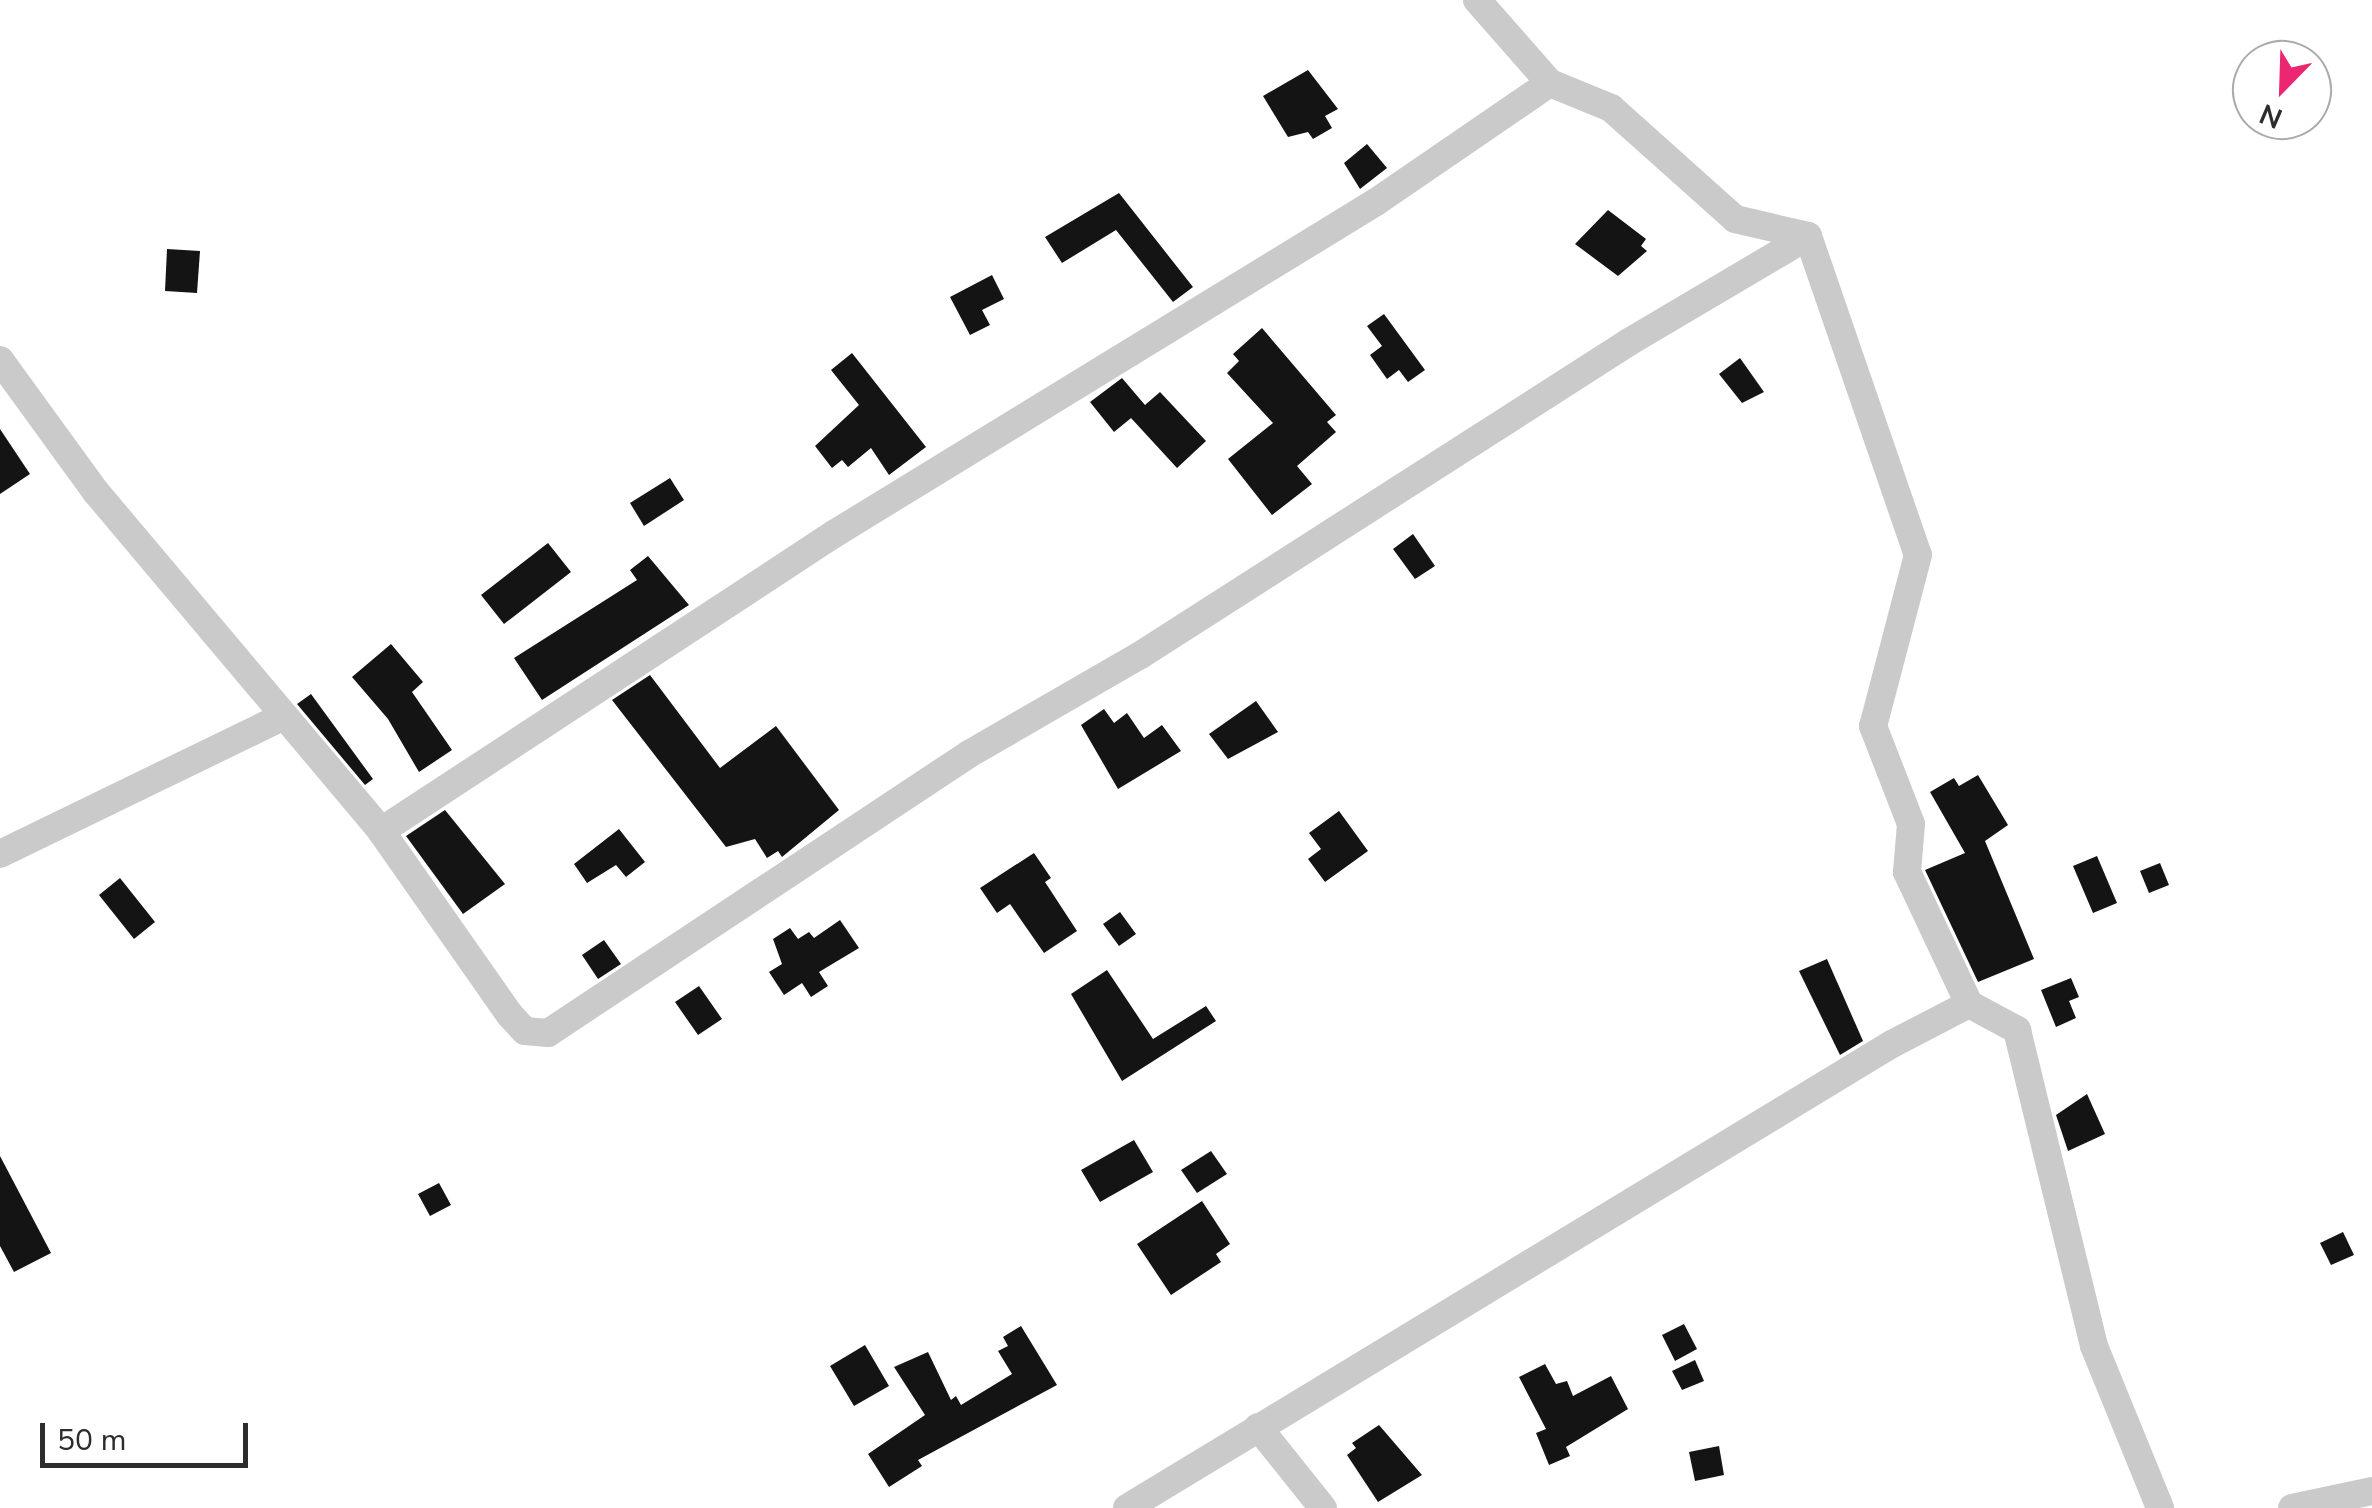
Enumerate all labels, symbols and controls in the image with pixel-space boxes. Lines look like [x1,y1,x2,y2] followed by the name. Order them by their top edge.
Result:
[2232,40,2332,140] north arrow
[2254,94,2288,137] text: N
[45,1403,252,1465] scale bar
[57,1420,126,1461] text: 50 m

